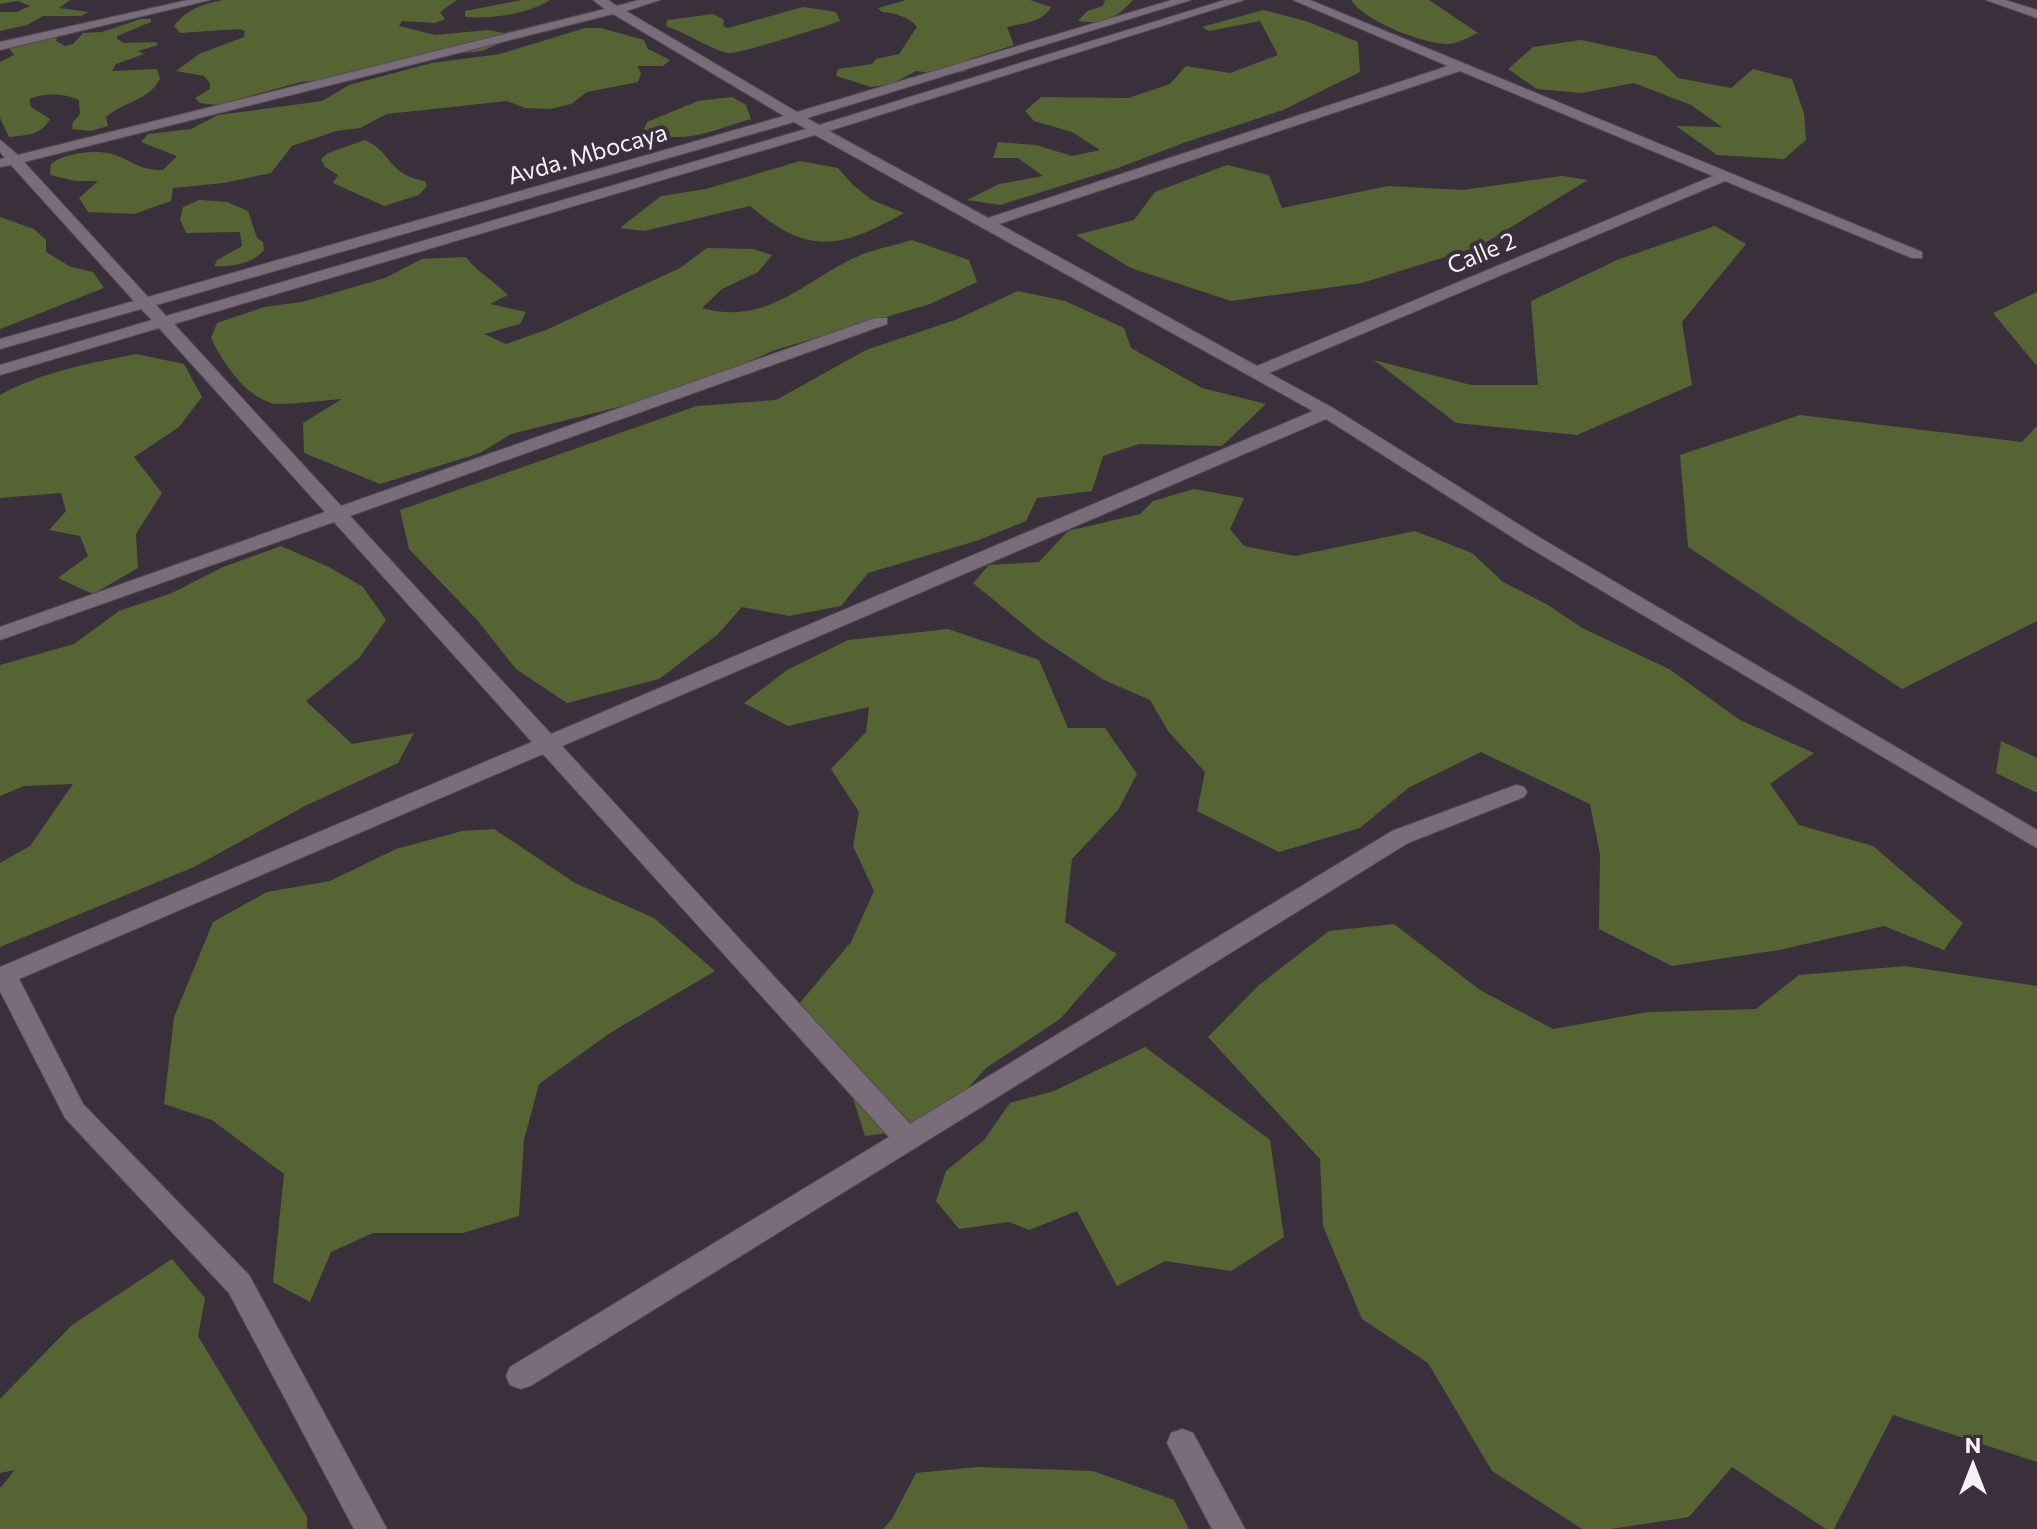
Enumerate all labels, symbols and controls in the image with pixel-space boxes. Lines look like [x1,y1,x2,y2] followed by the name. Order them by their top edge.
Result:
[504,116,670,190] street label: Avda. Mbocaya
[1442,225,1520,279] street label: Calle 2
[1933,1425,2013,1505] north arrow
[1965,1431,1981,1458] text: N

